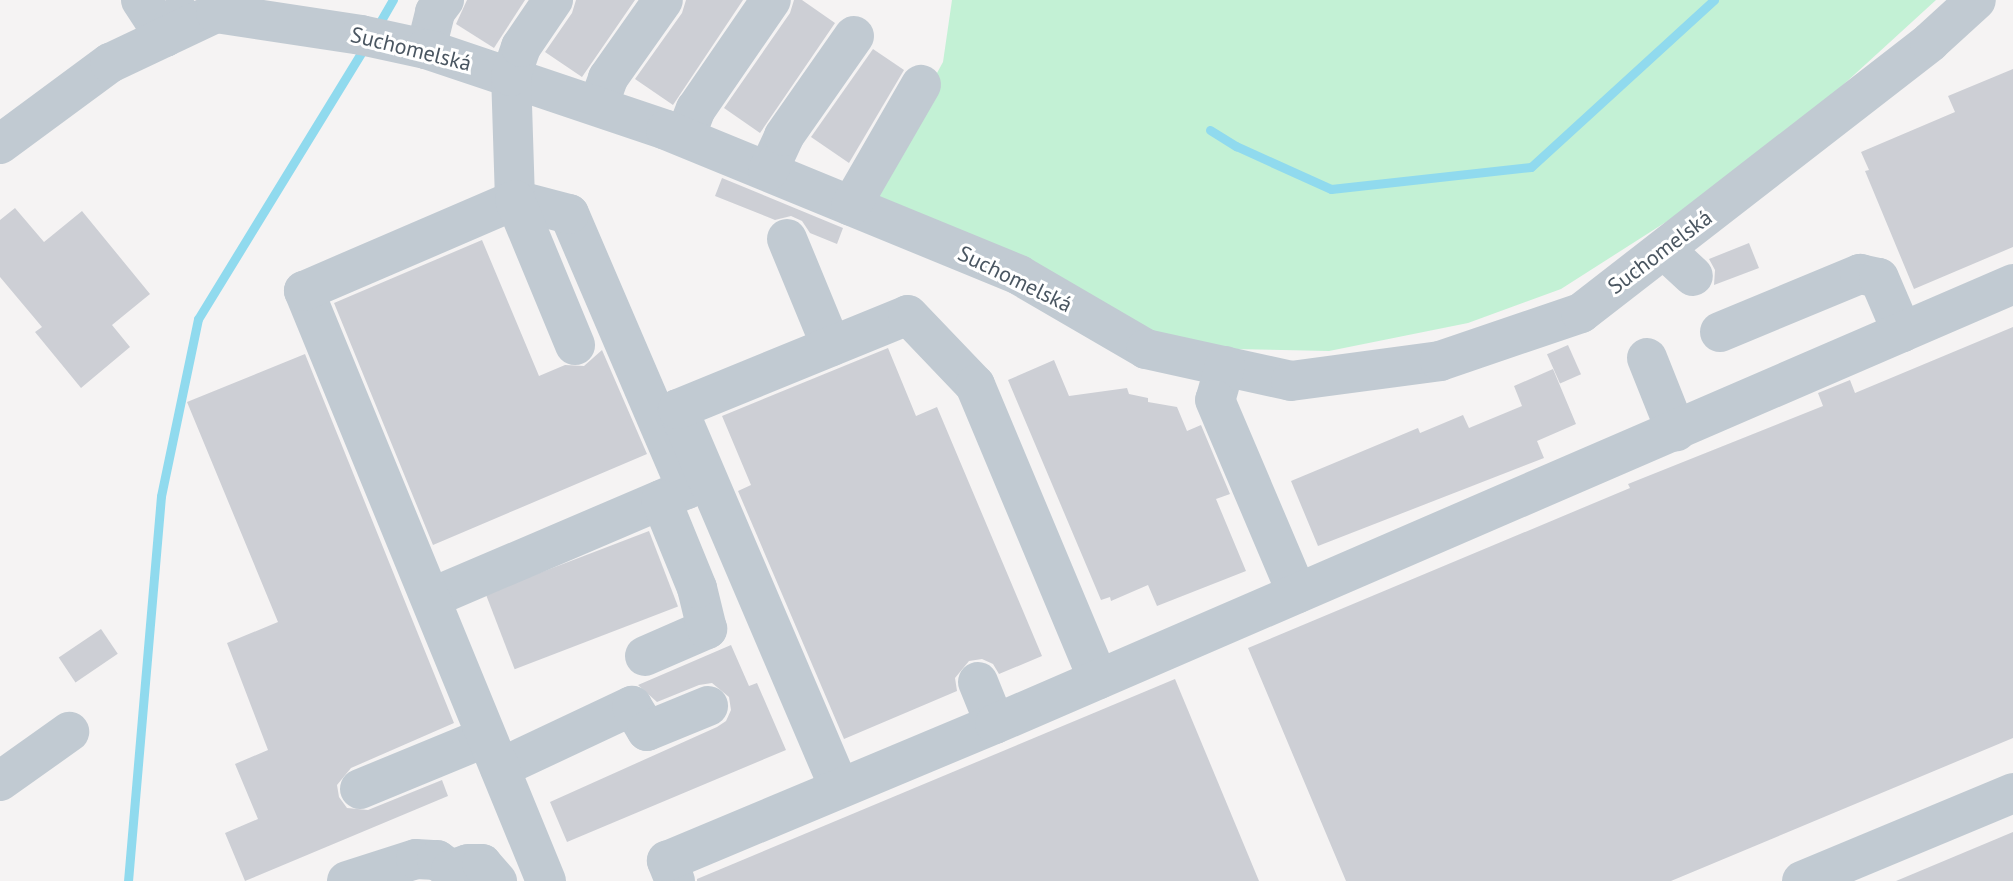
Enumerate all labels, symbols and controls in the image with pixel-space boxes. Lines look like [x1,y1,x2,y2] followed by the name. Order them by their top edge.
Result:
[348,21,474,77] street label: Suchomelská
[1603,204,1717,300] street label: Suchomelská
[954,240,1076,318] street label: Suchomelská

